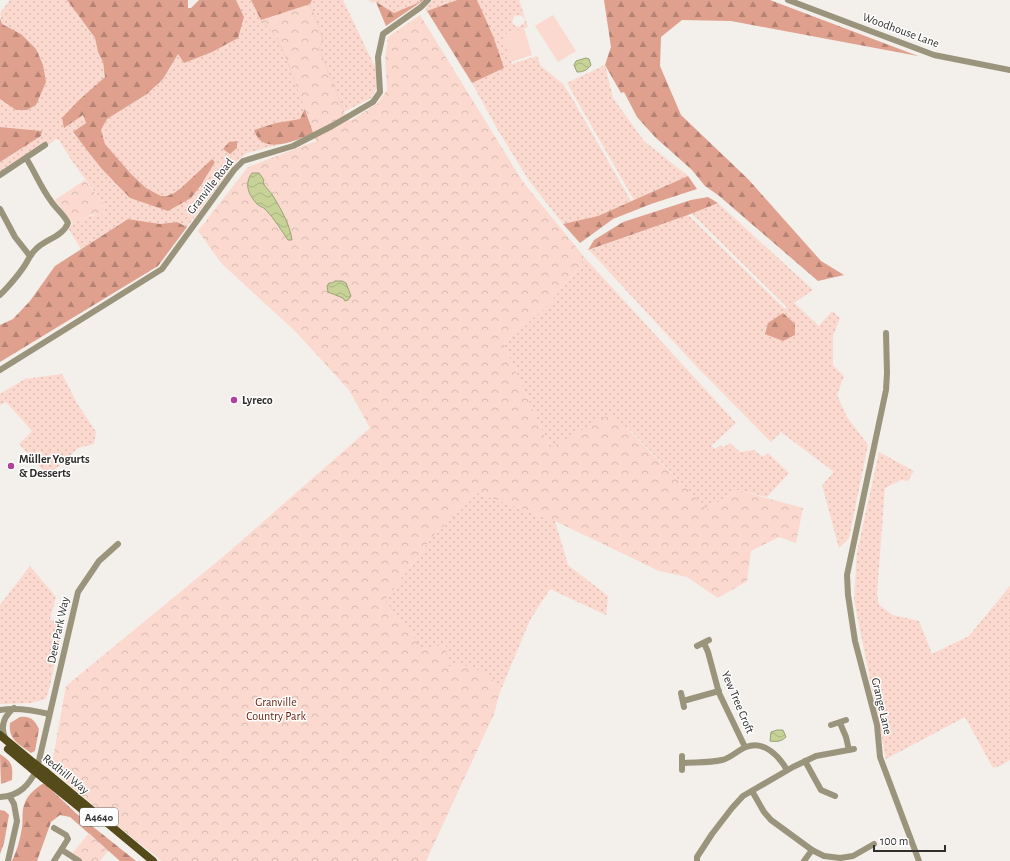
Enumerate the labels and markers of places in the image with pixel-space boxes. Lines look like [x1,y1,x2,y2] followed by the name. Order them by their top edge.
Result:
[242,394,273,407] place label: Lyreco
[229,395,239,405] marker: Lyreco
[19,453,90,479] place label: Müller Yogurts & Desserts
[6,461,16,471] marker: Müller Yogurts & Desserts

